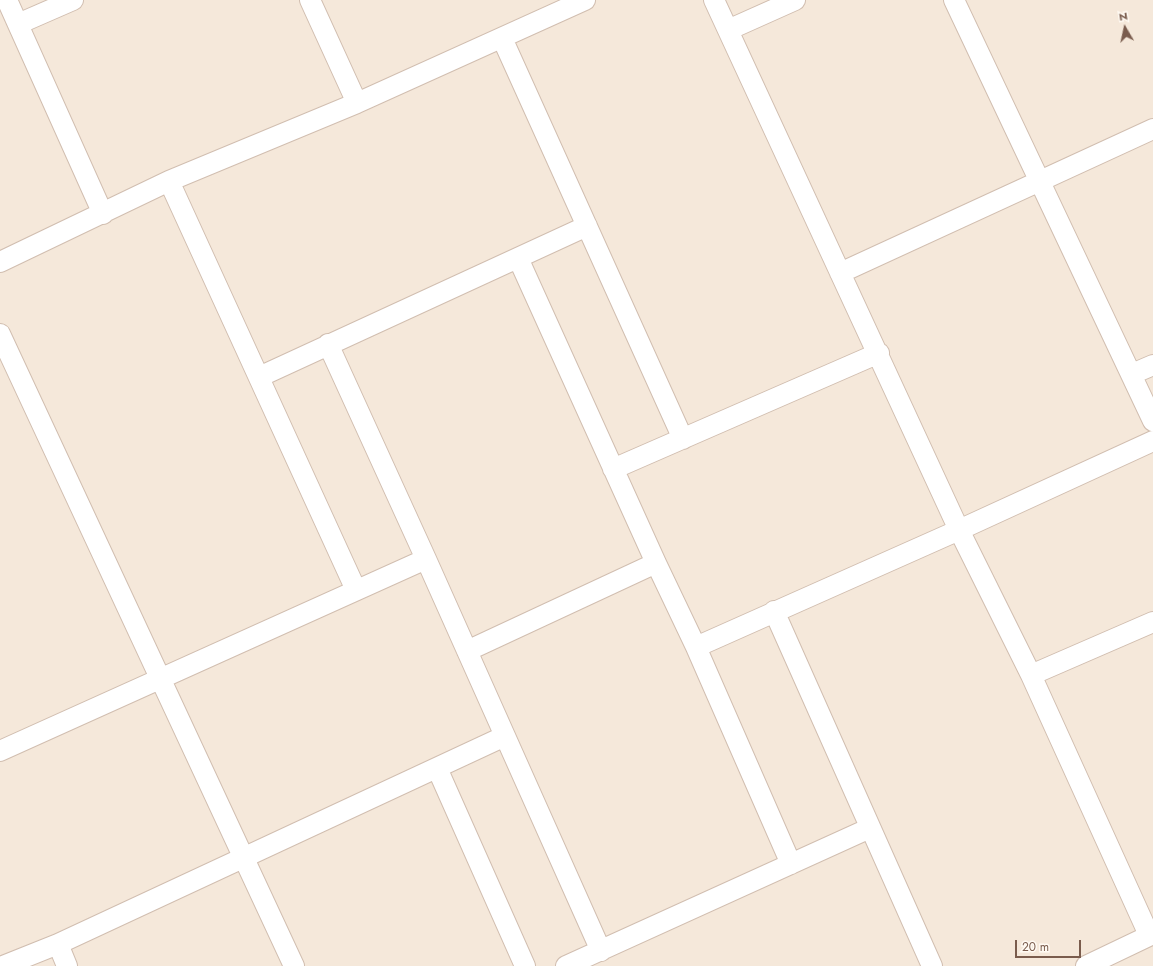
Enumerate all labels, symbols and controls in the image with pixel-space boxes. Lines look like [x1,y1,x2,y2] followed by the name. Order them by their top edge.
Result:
[1105,8,1145,48] north arrow
[1118,8,1129,25] text: N
[1017,932,1083,958] scale bar
[1022,938,1049,956] text: 20 m

